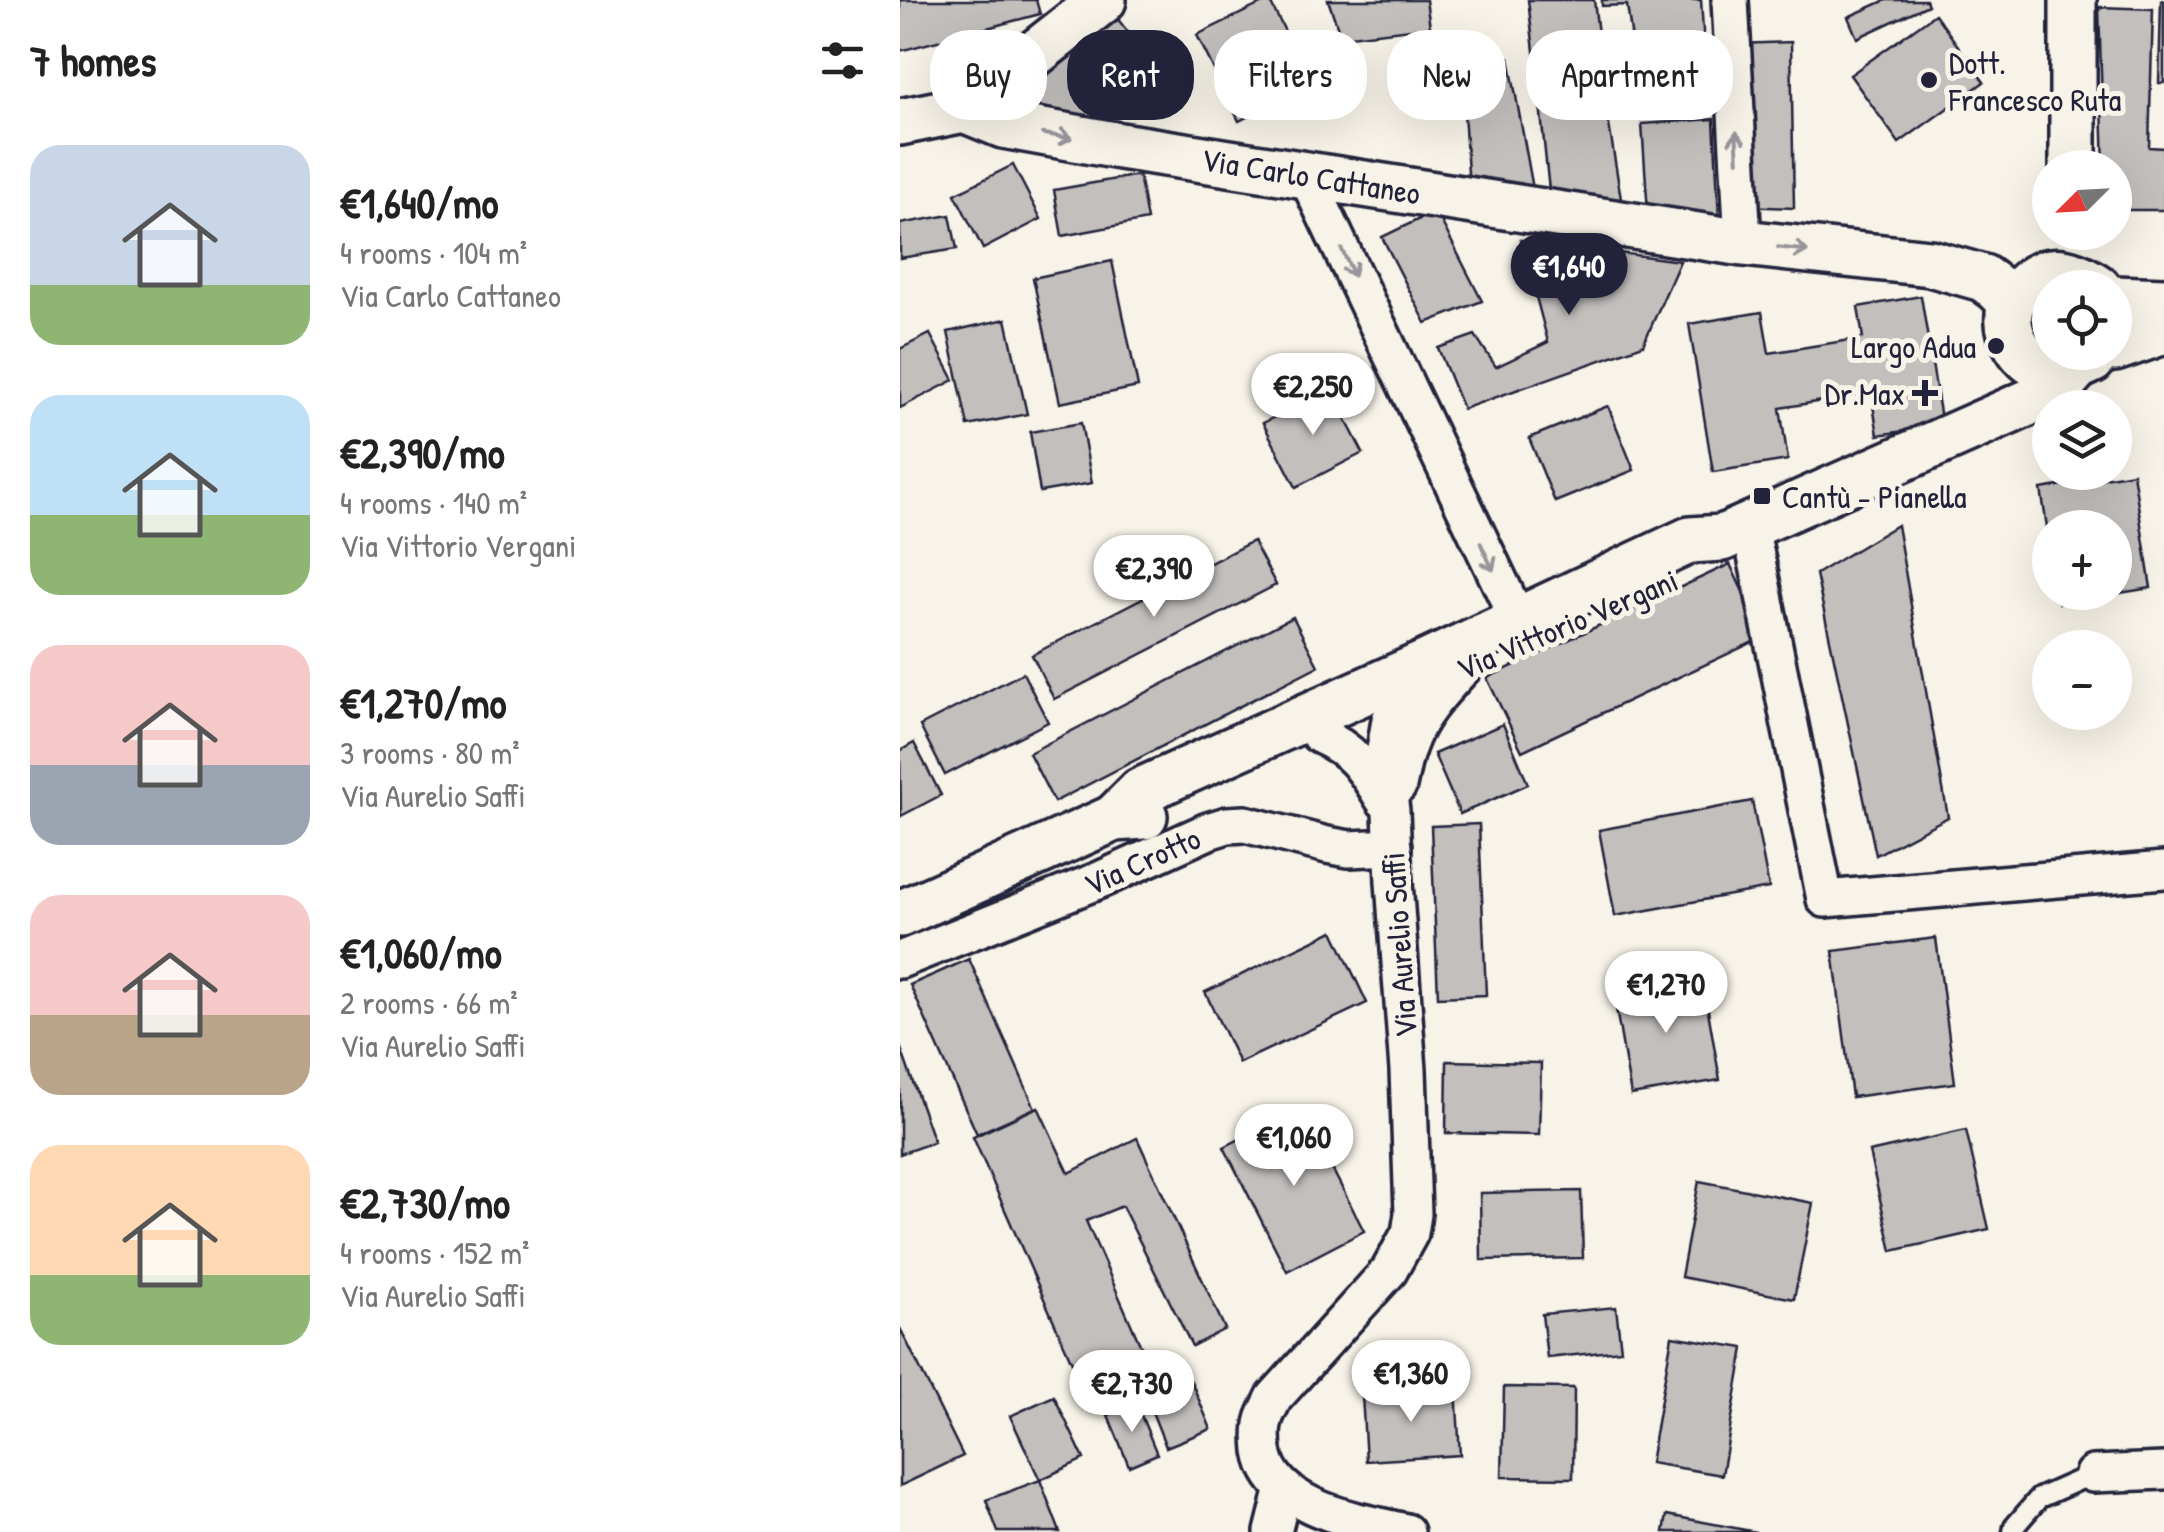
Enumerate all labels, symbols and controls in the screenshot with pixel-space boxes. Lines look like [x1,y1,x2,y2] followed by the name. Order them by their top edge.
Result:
[930,30,1047,120] chip: Buy
[1067,30,1194,120] chip: Rent
[1214,30,1367,120] chip: Filters
[1387,30,1506,120] chip: New
[1526,30,1733,120] chip: Apartment
[30,32,156,89] text: 7 homes
[815,33,870,88] icon: filters
[1948,41,2121,121] place label: Dott. Francesco Ruta
[1918,69,1940,91] marker: Dott. Francesco Ruta
[1040,127,1073,146] one-way arrow
[1727,130,1746,162] one-way arrow
[1199,137,1424,215] street label: Via Carlo Cattaneo
[2032,150,2132,250] north arrow
[2032,150,2132,730] map controls
[340,174,499,231] text: €1,640/mo
[110,185,230,305] icon: home
[340,231,527,274] text: 4 rooms · 104 m²
[1488,233,1650,318] pin: €1,640
[1777,240,1809,259] one-way arrow
[1533,244,1605,287] text: €1,640
[1339,247,1358,277] one-way arrow
[2032,270,2132,370] button: locate
[340,274,561,317] text: Via Carlo Cattaneo
[1851,325,1976,368] place label: Largo Adua
[1985,335,2007,357] marker: Largo Adua
[1232,353,1394,438] pin: €2,250
[1273,364,1353,407] text: €2,250
[1825,372,1905,415] place label: Dr.Max
[1914,382,1936,404] marker: Dr.Max
[2032,390,2132,490] button: layers
[340,424,505,481] text: €2,390/mo
[110,435,230,555] icon: home
[1782,475,1967,518] place label: Cantù - Pianella
[340,481,527,524] text: 4 rooms · 140 m²
[1751,485,1773,507] marker: Cantù - Pianella
[2032,510,2132,610] button: +
[340,524,576,567] text: Via Vittorio Vergani
[1073,535,1235,620] pin: €2,390
[1479,541,1498,571] one-way arrow
[1115,546,1193,589] text: €2,390
[1450,558,1684,690] street label: Via Vittorio Vergani
[2032,630,2132,730] button: −
[340,674,506,731] text: €1,270/mo
[110,685,230,805] icon: home
[340,731,520,774] text: 3 rooms · 80 m²
[340,774,526,817] text: Via Aurelio Saffi
[1077,816,1207,906] street label: Via Crotto
[1371,851,1427,1039] street label: Via Aurelio Saffi
[340,924,502,981] text: €1,060/mo
[110,935,230,1055] icon: home
[1585,951,1747,1036] pin: €1,270
[1627,962,1705,1005] text: €1,270
[340,981,518,1024] text: 2 rooms · 66 m²
[340,1024,526,1067] text: Via Aurelio Saffi
[1213,1104,1375,1189] pin: €1,060
[1257,1115,1331,1158] text: €1,060
[340,1174,510,1231] text: €2,730/mo
[110,1185,230,1305] icon: home
[340,1231,529,1274] text: 4 rooms · 152 m²
[340,1274,526,1317] text: Via Aurelio Saffi
[1330,1340,1492,1425] pin: €1,360
[1051,1350,1213,1435] pin: €2,730
[1374,1351,1448,1394] text: €1,360
[1091,1361,1173,1404] text: €2,730

